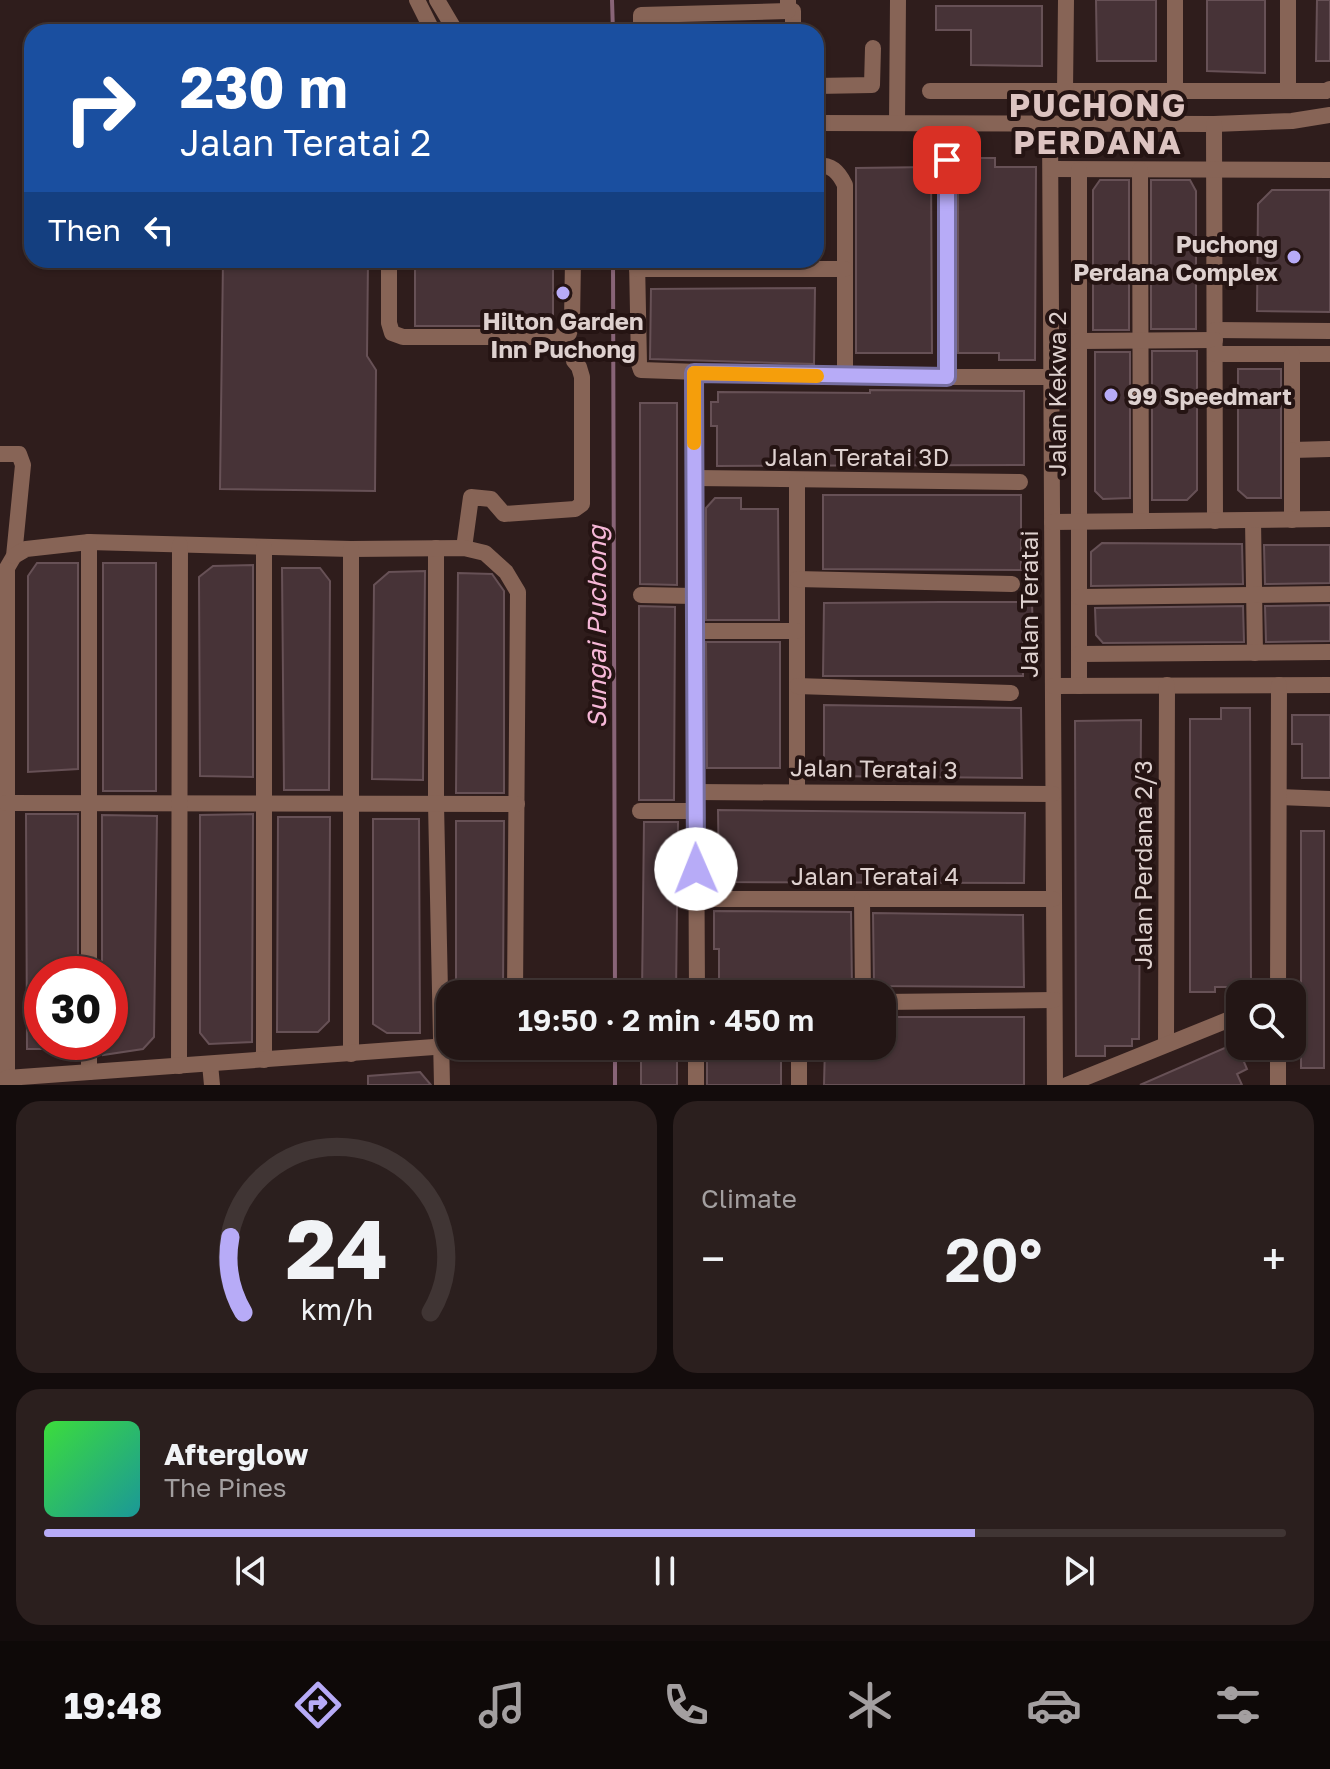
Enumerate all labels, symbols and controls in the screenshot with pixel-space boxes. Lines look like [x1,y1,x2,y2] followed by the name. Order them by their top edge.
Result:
[180,53,348,120] text: 230 m
[48,56,152,160] icon: right
[1009,86,1187,161] district label: PUCHONG PERDANA
[180,121,431,164] text: Jalan Teratai 2
[913,126,981,194] pin
[925,138,969,182] icon: arrive
[137,208,181,252] icon: left
[48,212,121,248] text: Then
[1073,229,1278,286] place label: Puchong Perdana Complex
[1285,248,1303,266] marker: Puchong Perdana Complex
[554,284,572,302] marker: Hilton Garden Inn Puchong
[483,306,643,363] place label: Hilton Garden Inn Puchong
[1042,311,1071,477] street label: Jalan Kekwa 2
[1127,381,1292,410] place label: 99 Speedmart
[1102,386,1120,404] marker: 99 Speedmart
[765,442,949,471] street label: Jalan Teratai 3D
[581,523,612,729] water label: Sungai Puchong
[1014,530,1043,678] street label: Jalan Teratai
[790,752,958,784] street label: Jalan Teratai 3
[1128,760,1157,970] street label: Jalan Perdana 2/3
[654,827,738,911] position arrow
[791,861,959,890] street label: Jalan Teratai 4
[24,956,128,1060] speed limit sign: 30
[1226,980,1306,1060] map controls
[1226,980,1306,1060] button: search
[518,1002,814,1038] text: 19:50 · 2 min · 450 m
[701,1183,797,1214] text: Climate
[285,1197,388,1297] text: 24
[945,1223,1042,1295] text: 20°
[701,1232,725,1285] text: −
[1262,1232,1286,1285] text: +
[300,1292,373,1326] text: km/h
[164,1436,308,1472] text: Afterglow
[164,1472,287,1503] text: The Pines
[229,1549,273,1593] icon: previous
[643,1549,687,1593] icon: pause
[1057,1549,1101,1593] icon: next
[290,1677,346,1733] icon: directions
[474,1677,530,1733] icon: music
[658,1677,714,1733] icon: phone
[842,1677,898,1733] icon: climate
[1026,1677,1082,1733] icon: car
[1210,1677,1266,1733] icon: filters
[64,1684,162,1727] text: 19:48

